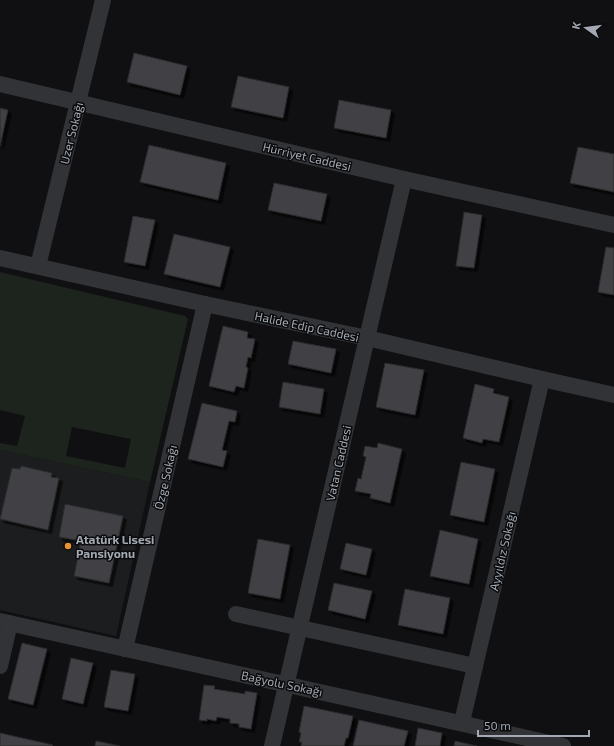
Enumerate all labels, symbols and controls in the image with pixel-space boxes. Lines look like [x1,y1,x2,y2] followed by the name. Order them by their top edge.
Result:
[566,8,606,48] north arrow
[569,20,583,30] text: K
[57,100,85,166] street label: Uzer Sokağı
[262,139,353,173] street label: Hürriyet Caddesi
[254,308,360,344] street label: Halide Edip Caddesi
[323,424,353,502] street label: Vatan Caddesi
[151,443,179,511] street label: Özge Sokağı
[486,510,518,592] street label: Ayyıldız Sokağı
[76,532,154,561] place label: Atatürk Lisesi Pansiyonu
[63,541,73,551] marker: Atatürk Lisesi Pansiyonu
[240,668,324,698] street label: Bağyolu Sokağı
[478,712,589,738] scale bar
[484,718,511,732] text: 50 m

